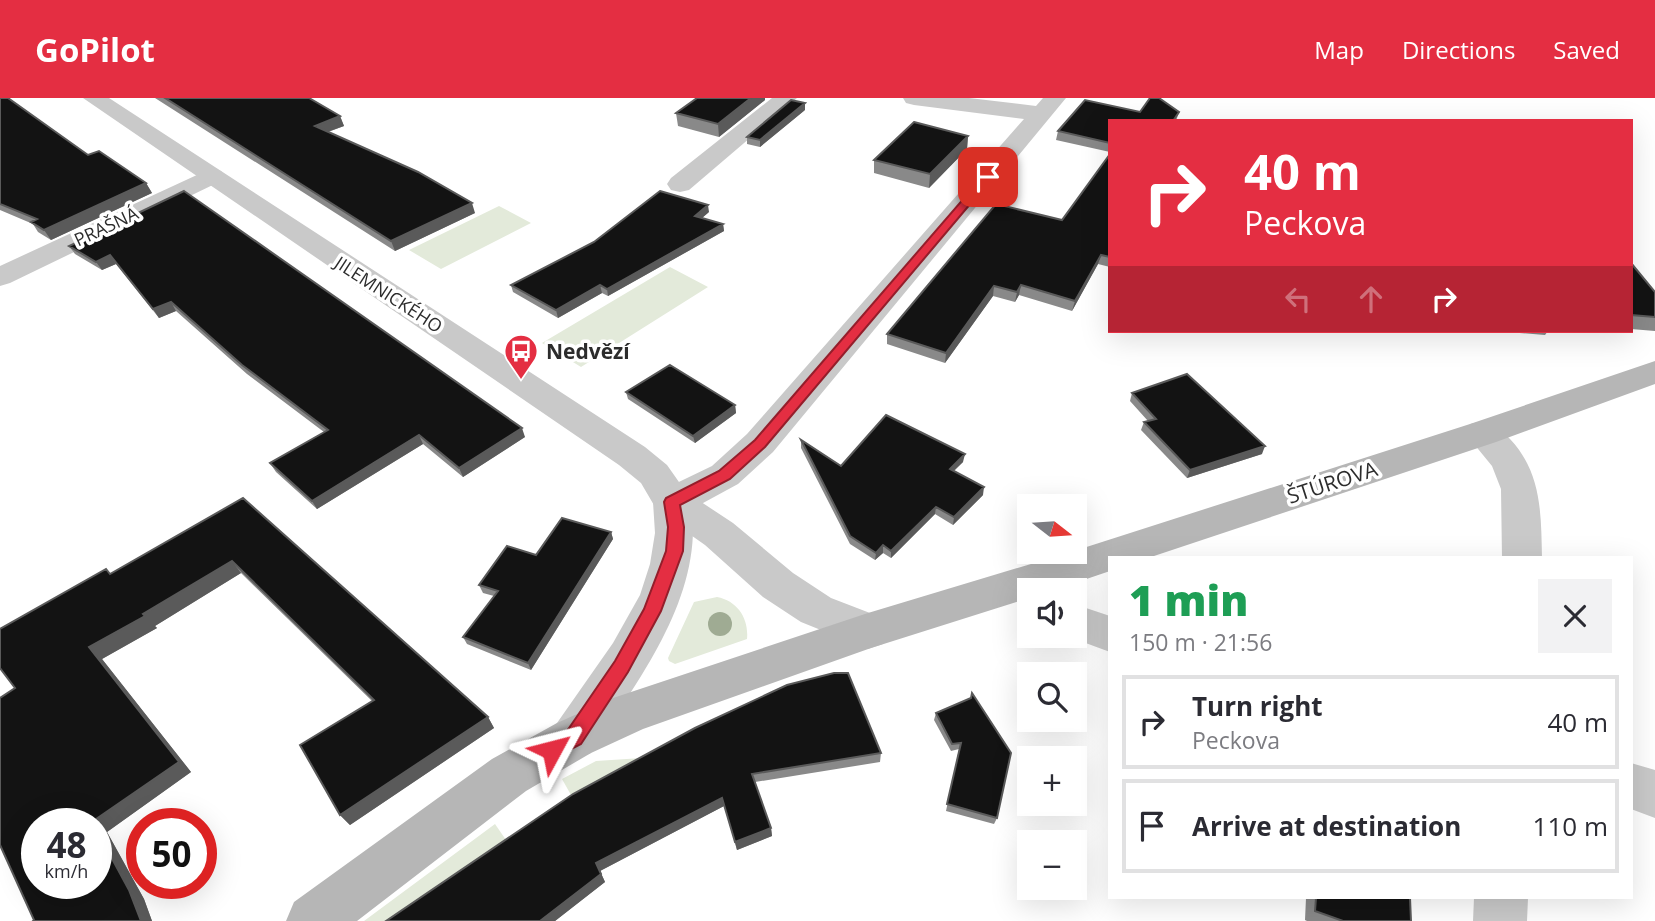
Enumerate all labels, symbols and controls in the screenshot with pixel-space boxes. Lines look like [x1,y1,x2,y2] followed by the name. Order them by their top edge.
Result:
[35,27,155,72] text: GoPilot
[1314,33,1364,66] text: Map
[1402,33,1515,66] text: Directions
[1553,33,1620,66] text: Saved
[1244,138,1361,204] text: 40 m
[958,147,1018,207] pin
[1129,147,1220,238] icon: right
[969,158,1007,196] icon: arrive
[70,200,143,251] street label: PRAŠNÁ
[1244,201,1366,244] text: Peckova
[329,249,447,338] street label: JILEMNICKÉHO
[1279,280,1317,318] icon: left
[1352,280,1390,318] icon: ahead
[1425,280,1463,318] icon: right
[502,332,540,381] bus stop icon: Nedvězí
[546,337,631,365] place label: Nedvězí
[1283,454,1381,510] street label: ŠTÚROVA
[1017,494,1087,564] north arrow
[1017,494,1087,900] map controls
[1129,571,1248,628] text: 1 min
[1017,578,1087,648] button: sound
[1538,579,1612,653] button: close
[1129,626,1272,658] text: 150 m · 21:56
[1017,662,1087,732] button: search
[1192,688,1323,724] text: Turn right
[1133,703,1171,741] icon: right
[1547,704,1608,740] text: 40 m
[515,713,589,787] position arrow
[1192,724,1280,756] text: Peckova
[1017,746,1087,816] button: +
[1133,807,1171,845] icon: arrive
[126,808,217,899] speed limit sign: 50
[1192,808,1461,844] text: Arrive at destination
[1533,808,1608,844] text: 110 m
[46,821,87,868] text: 48
[1017,830,1087,900] button: −
[45,859,88,883] text: km/h

